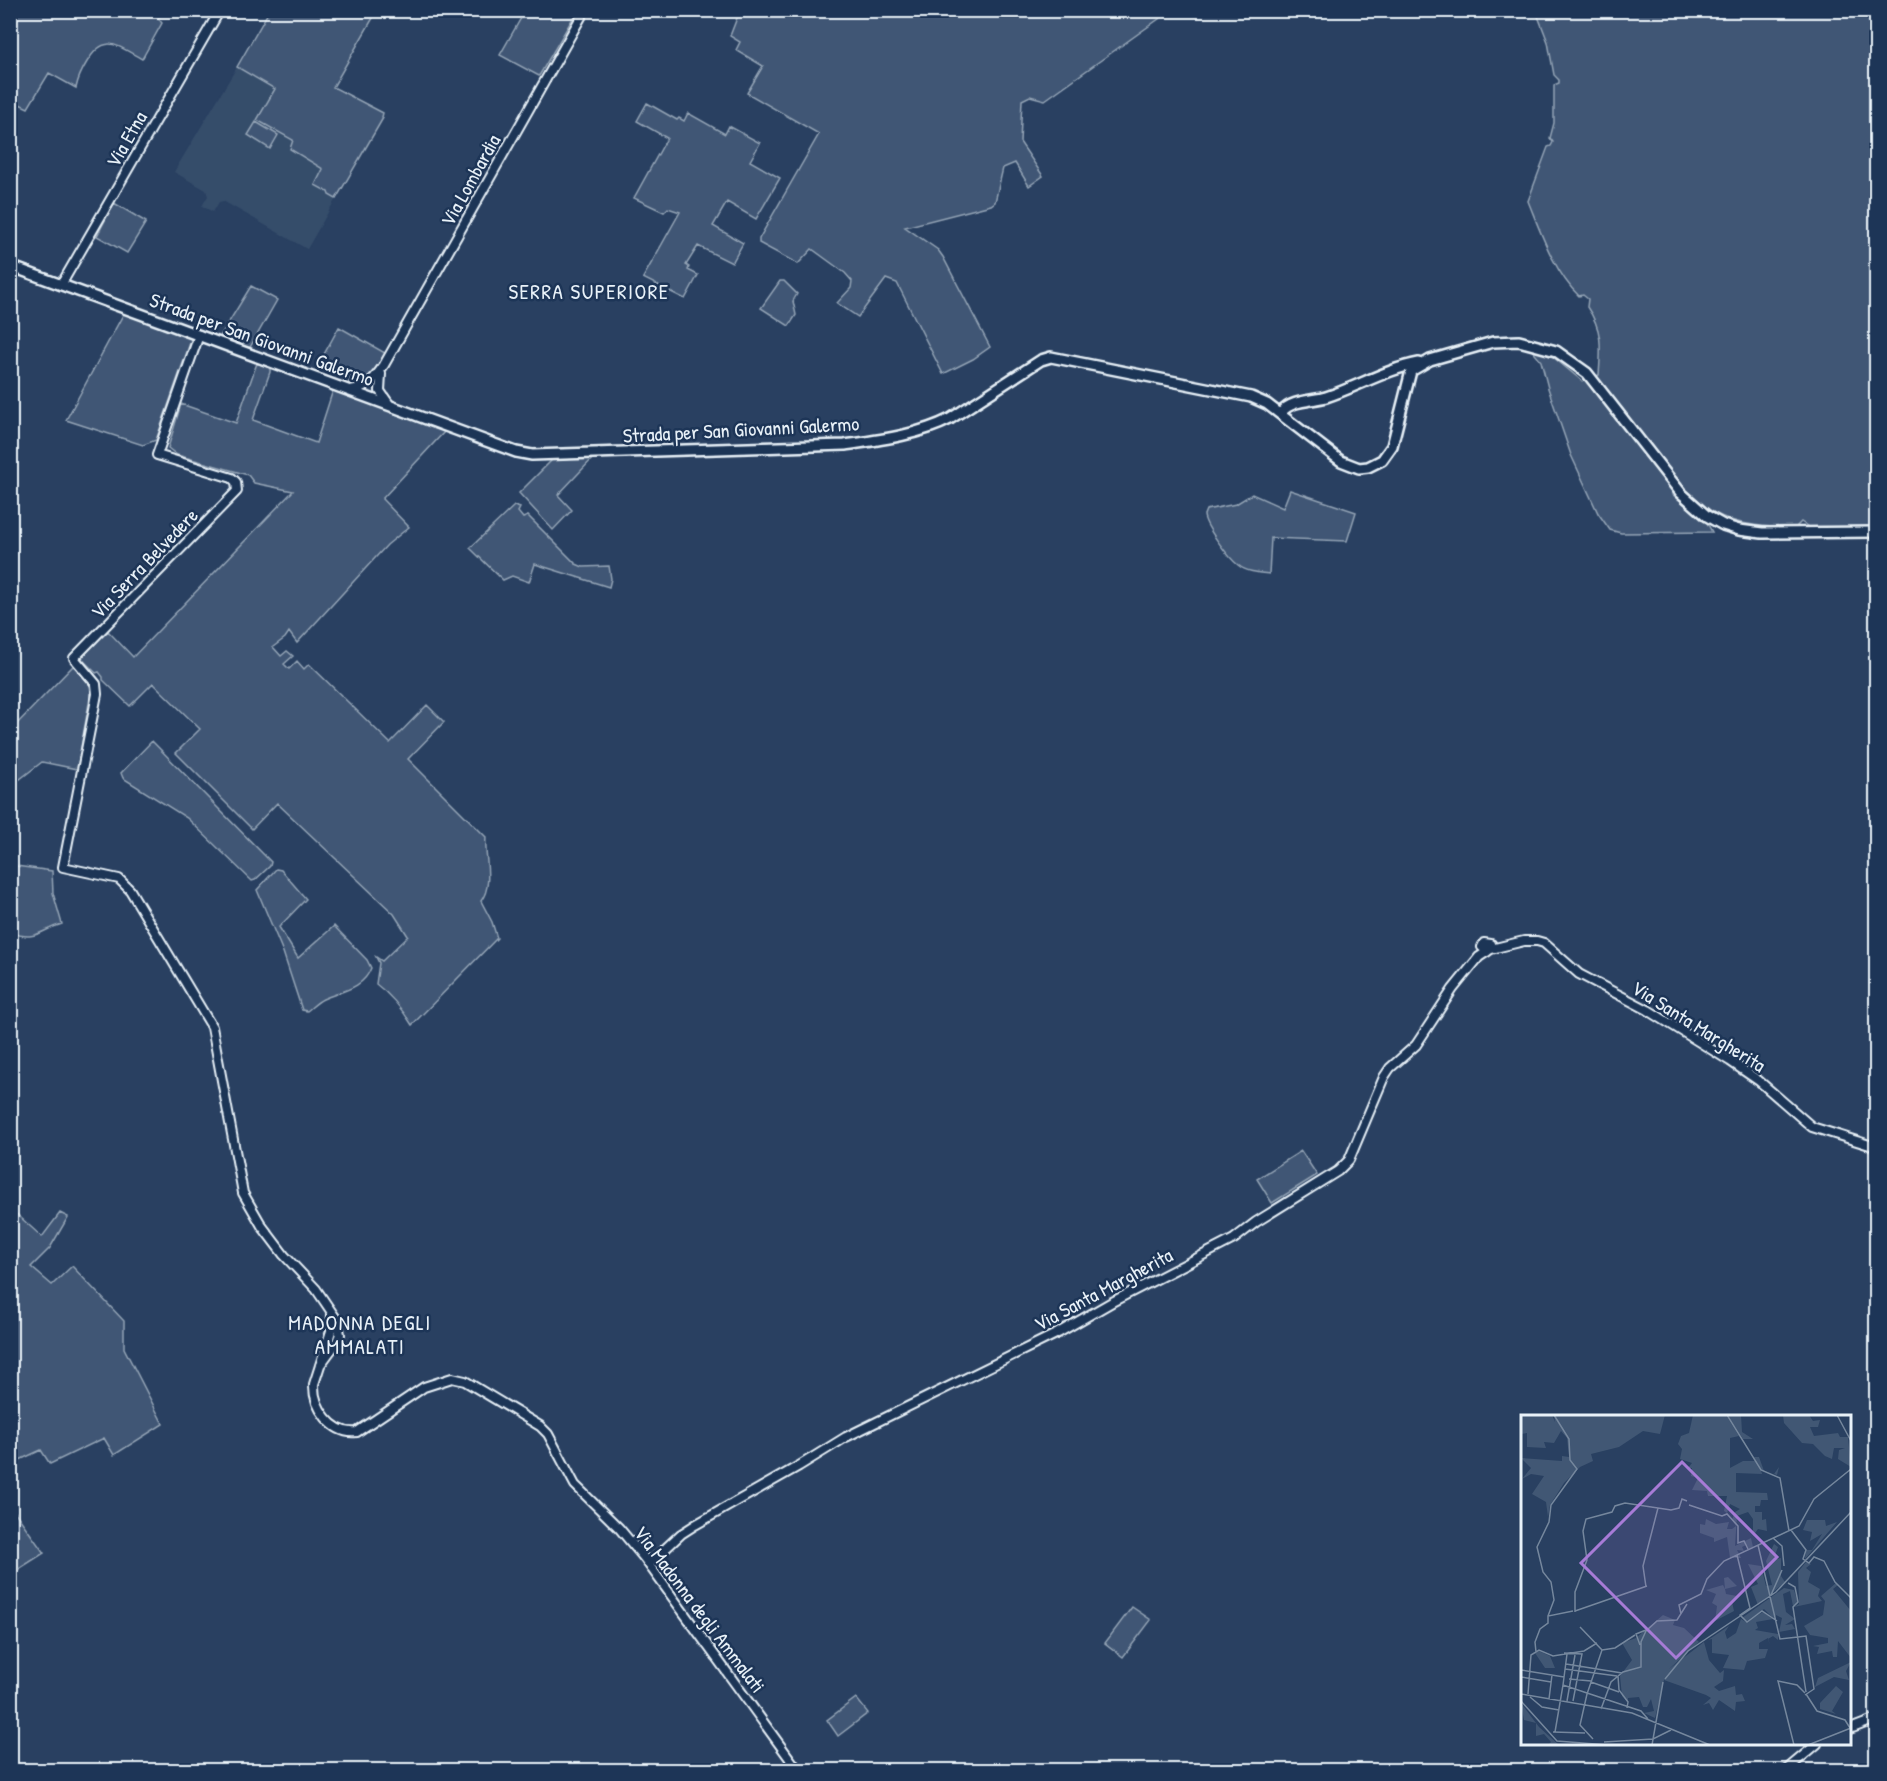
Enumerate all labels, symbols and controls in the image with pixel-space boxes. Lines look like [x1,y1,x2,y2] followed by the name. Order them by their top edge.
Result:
[99,106,153,172] street label: Via Etna
[434,129,506,231] street label: Via Lombardia
[508,277,670,306] district label: SERRA SUPERIORE
[146,286,378,392] street label: Strada per San Giovanni Galermo
[622,409,860,449] street label: Strada per San Giovanni Galermo
[84,502,204,624] street label: Via Serra Belvedere
[1627,974,1771,1078] street label: Via Santa Margherita
[1029,1241,1177,1337] street label: Via Santa Margherita
[288,1308,432,1361] district label: MADONNA DEGLI AMMALATI
[1521,1415,1851,1745] inset map
[628,1520,772,1698] street label: Via Madonna degli Ammalati

